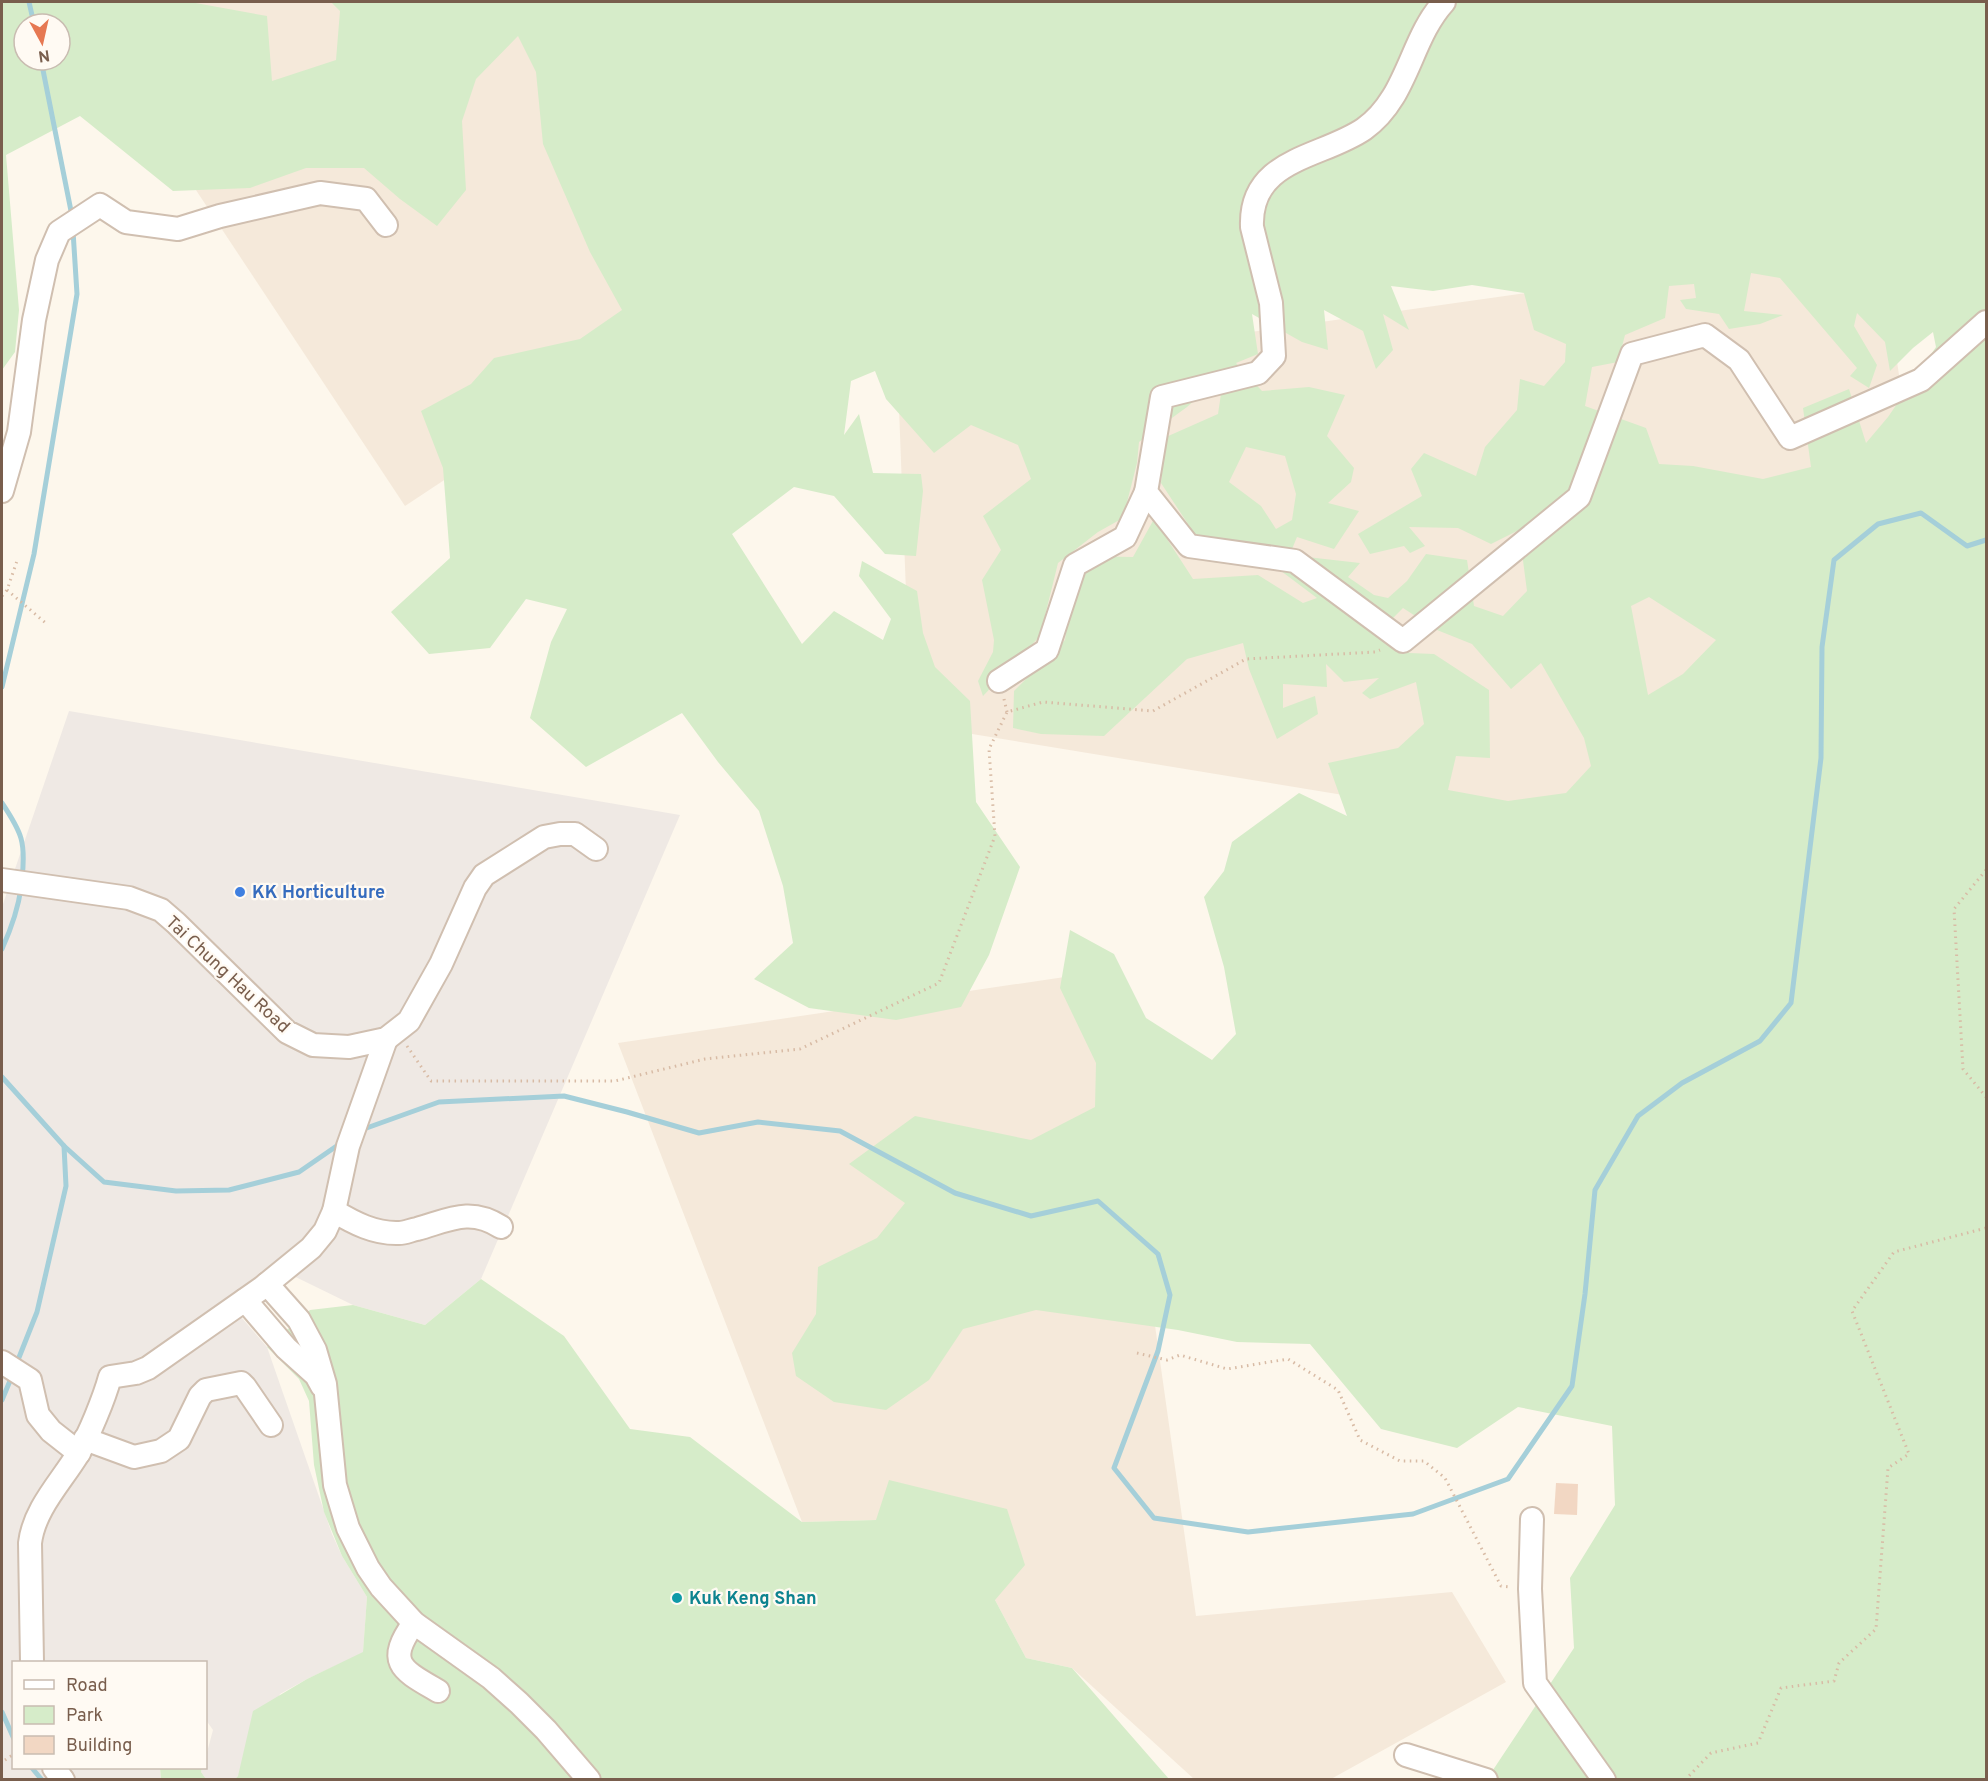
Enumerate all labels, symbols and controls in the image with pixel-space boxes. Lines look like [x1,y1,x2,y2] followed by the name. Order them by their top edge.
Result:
[12,12,72,72] north arrow
[37,44,51,66] text: N
[252,882,385,905] place label: KK Horticulture
[233,885,247,899] marker: KK Horticulture
[160,911,294,1039] street label: Tai Chung Hau Road
[689,1588,817,1611] place label: Kuk Keng Shan
[670,1591,684,1605] marker: Kuk Keng Shan
[12,1661,207,1769] legend
[66,1675,108,1698] text: Road
[66,1705,103,1728] text: Park
[66,1735,132,1758] text: Building

